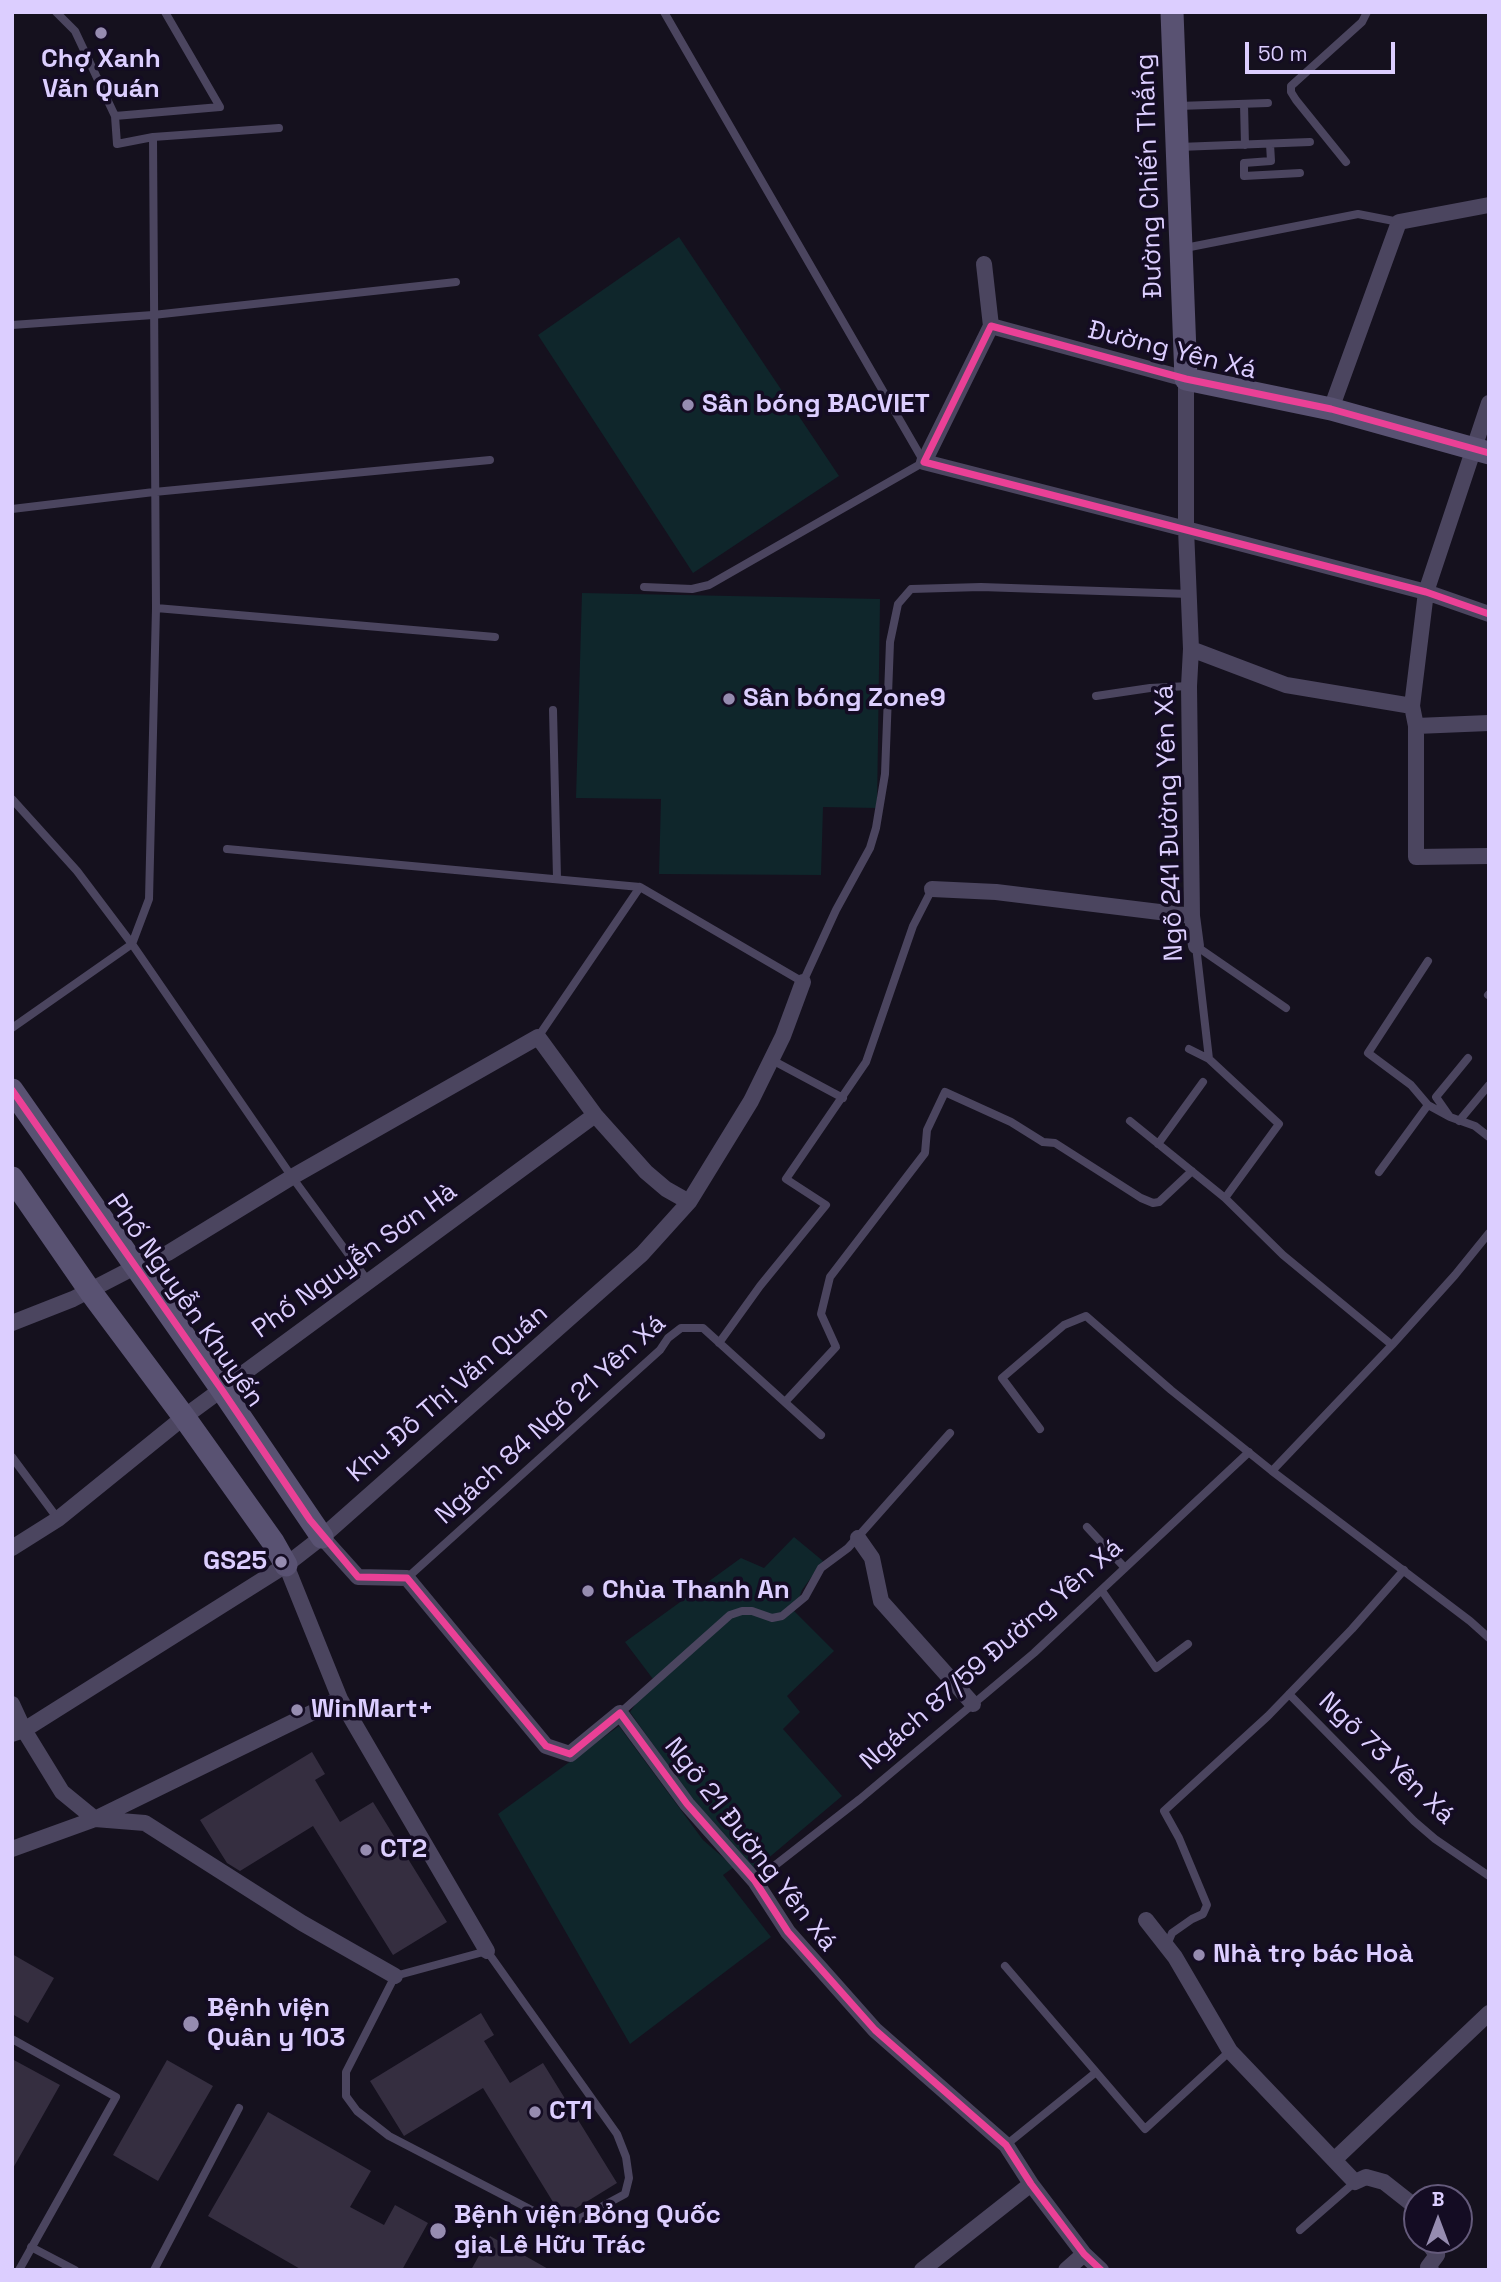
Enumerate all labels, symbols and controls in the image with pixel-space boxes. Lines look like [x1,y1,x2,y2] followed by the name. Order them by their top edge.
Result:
[93,25,109,41] marker: Chợ Xanh Văn Quán
[1249,28,1400,72] scale bar
[1258,40,1308,67] text: 50 m
[41,44,161,106] place label: Chợ Xanh Văn Quán
[1130,53,1170,299] street label: Đường Chiến Thắng
[1085,315,1259,387] street label: Đường Yên Xá
[702,389,930,421] place label: Sân bóng BACVIET
[680,397,696,413] marker: Sân bóng BACVIET
[743,683,946,715] place label: Sân bóng Zone9
[1150,684,1190,962] street label: Ngõ 241 Đường Yên Xá
[721,691,737,707] marker: Sân bóng Zone9
[247,1176,463,1346] street label: Phố Nguyễn Sơn Hà
[100,1188,270,1414] street label: Phố Nguyễn Khuyến
[341,1298,555,1490] street label: Khu Đô Thị Văn Quán
[430,1308,672,1532] street label: Ngách 84 Ngõ 21 Yên Xá
[854,1533,1130,1777] street label: Ngách 87/59 Đường Yên Xá
[203,1546,267,1578] place label: GS25
[273,1554,289,1570] marker: GS25
[602,1575,790,1607] place label: Chùa Thanh An
[580,1583,596,1599] marker: Chùa Thanh An
[1312,1686,1460,1832] street label: Ngõ 73 Yên Xá
[311,1694,434,1726] place label: WinMart+
[289,1702,305,1718] marker: WinMart+
[657,1732,843,1958] street label: Ngõ 21 Đường Yên Xá
[380,1834,427,1866] place label: CT2
[358,1842,374,1858] marker: CT2
[1213,1939,1413,1971] place label: Nhà trọ bác Hoà
[1191,1947,1207,1963] marker: Nhà trọ bác Hoà
[207,1993,345,2054] place label: Bệnh viện Quân y 103
[181,2014,201,2034] marker: Bệnh viện Quân y 103
[549,2096,592,2128] place label: CT1
[527,2104,543,2120] marker: CT1
[1403,2184,1473,2254] north arrow
[1432,2187,1444,2212] text: B
[454,2200,721,2262] place label: Bệnh viện Bỏng Quốc gia Lê Hữu Trác
[428,2221,448,2241] marker: Bệnh viện Bỏng Quốc gia Lê Hữu Trác

